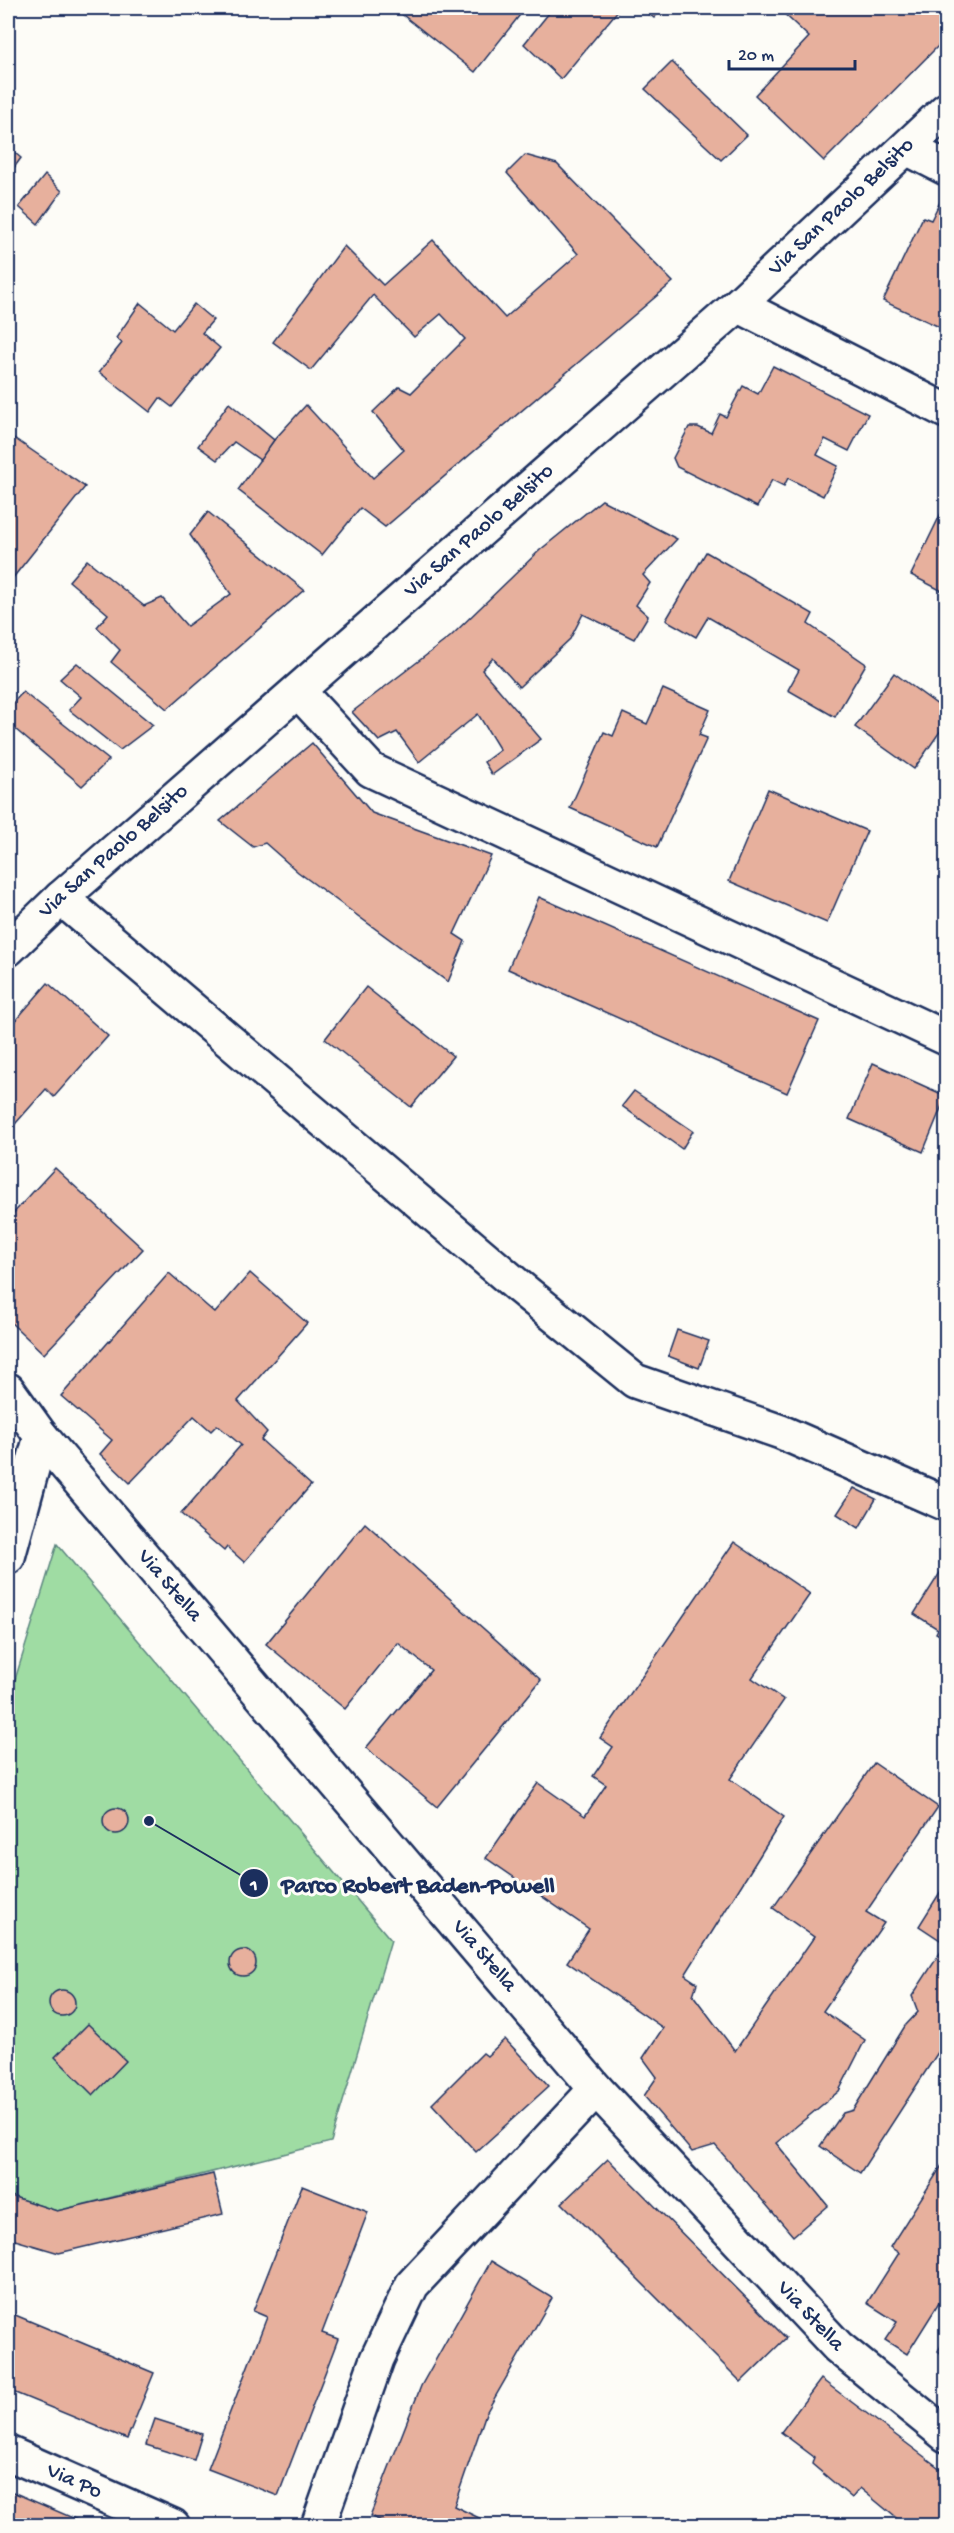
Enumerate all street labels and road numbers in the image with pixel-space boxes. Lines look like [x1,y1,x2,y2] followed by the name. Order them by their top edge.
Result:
[763,133,920,283] street label: Via San Paolo Belsito
[399,459,560,605] street label: Via San Paolo Belsito
[33,779,194,925] street label: Via San Paolo Belsito
[130,1544,207,1629] street label: Via Stella
[445,1914,522,1999] street label: Via Stella
[770,2276,849,2358] street label: Via Stella
[41,2458,106,2506] street label: Via Po

